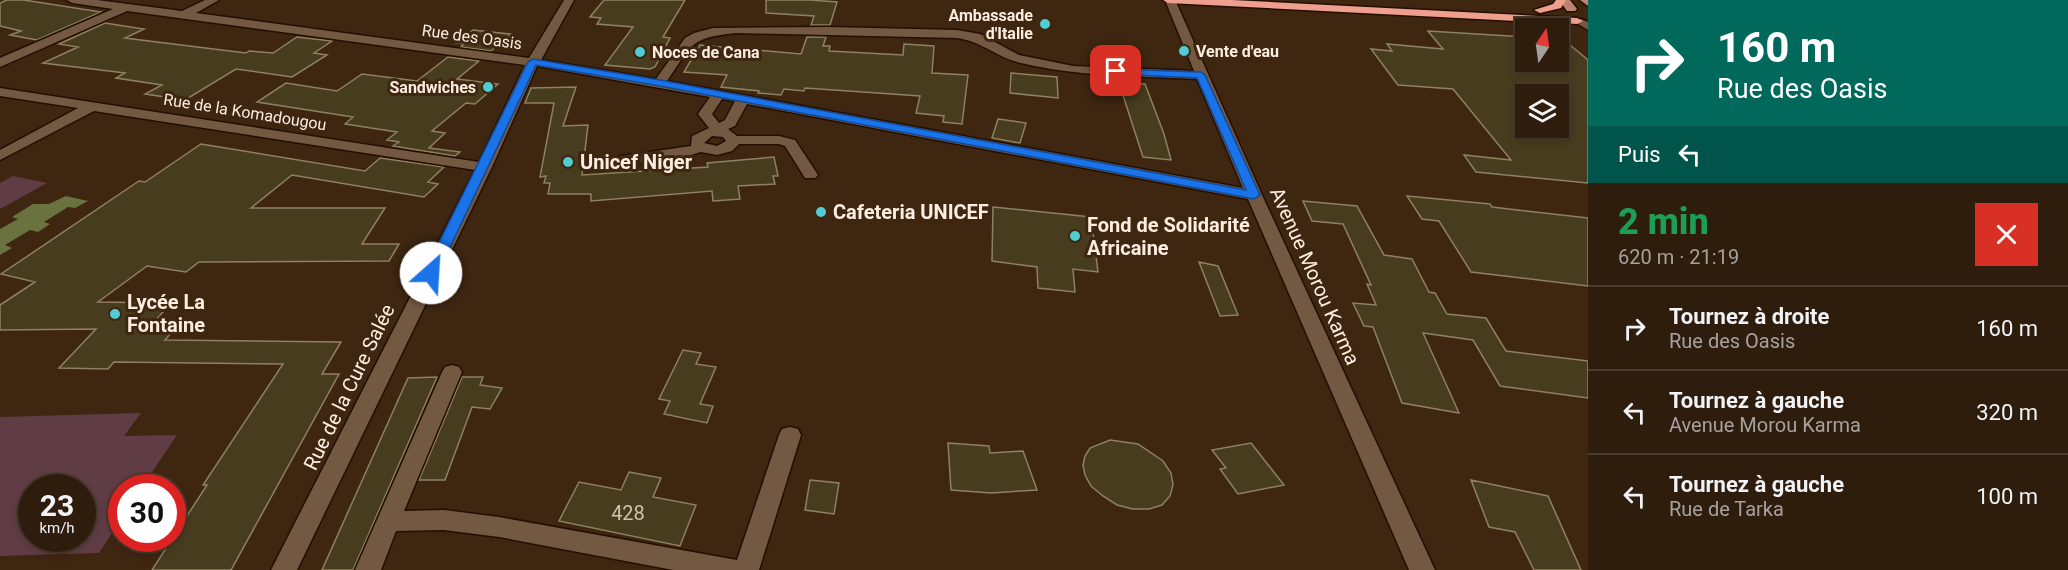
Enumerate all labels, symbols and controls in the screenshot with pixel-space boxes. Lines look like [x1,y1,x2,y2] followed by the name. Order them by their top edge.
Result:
[948,6,1033,43] place label: Ambassade d'Italie
[1038,17,1052,31] marker: Ambassade d'Italie
[1515,18,1569,72] north arrow
[1515,18,1569,138] map controls
[421,21,523,53] street label: Rue des Oasis
[1717,23,1836,72] text: 160 m
[1618,24,1696,102] icon: right
[1196,42,1279,61] place label: Vente d'eau
[652,43,760,62] place label: Noces de Cana
[1177,44,1191,58] marker: Vente d'eau
[633,45,647,59] marker: Noces de Cana
[1090,45,1141,96] pin
[1099,54,1132,87] icon: arrive
[1717,73,1887,105] text: Rue des Oasis
[389,78,476,97] place label: Sandwiches
[481,80,495,94] marker: Sandwiches
[1515,84,1569,138] button: layers
[162,90,328,134] street label: Rue de la Komadougou
[1673,138,1706,171] icon: left
[1618,142,1661,167] text: Puis
[580,150,693,174] place label: Unicef Niger
[561,155,575,169] marker: Unicef Niger
[1265,183,1365,369] street label: Avenue Morou Karma
[833,200,989,224] place label: Cafeteria UNICEF
[1618,201,1709,243] text: 2 min
[1975,203,2038,266] button: close
[814,205,828,219] marker: Cafeteria UNICEF
[1087,213,1250,260] place label: Fond de Solidarité Africaine
[1068,229,1082,243] marker: Fond de Solidarité Africaine
[399,241,463,305] position arrow
[1618,245,1739,269] text: 620 m · 21:19
[127,290,205,337] place label: Lycée La Fontaine
[298,300,400,474] street label: Rue de la Cure Salée
[1669,304,1829,329] text: Tournez à droite
[108,307,122,321] marker: Lycée La Fontaine
[1618,312,1651,345] icon: right
[1976,316,2038,341] text: 160 m
[1669,329,1795,353] text: Rue des Oasis
[1669,388,1844,413] text: Tournez à gauche
[1618,396,1651,429] icon: left
[1976,400,2038,425] text: 320 m
[1669,413,1861,437] text: Avenue Morou Karma
[1669,472,1844,497] text: Tournez à gauche
[108,474,186,552] speed limit sign: 30
[1618,480,1651,513] icon: left
[1976,484,2038,509] text: 100 m
[40,488,74,523] text: 23
[1669,497,1784,521] text: Rue de Tarka
[611,501,645,525] house number: 428
[39,519,75,537] text: km/h

